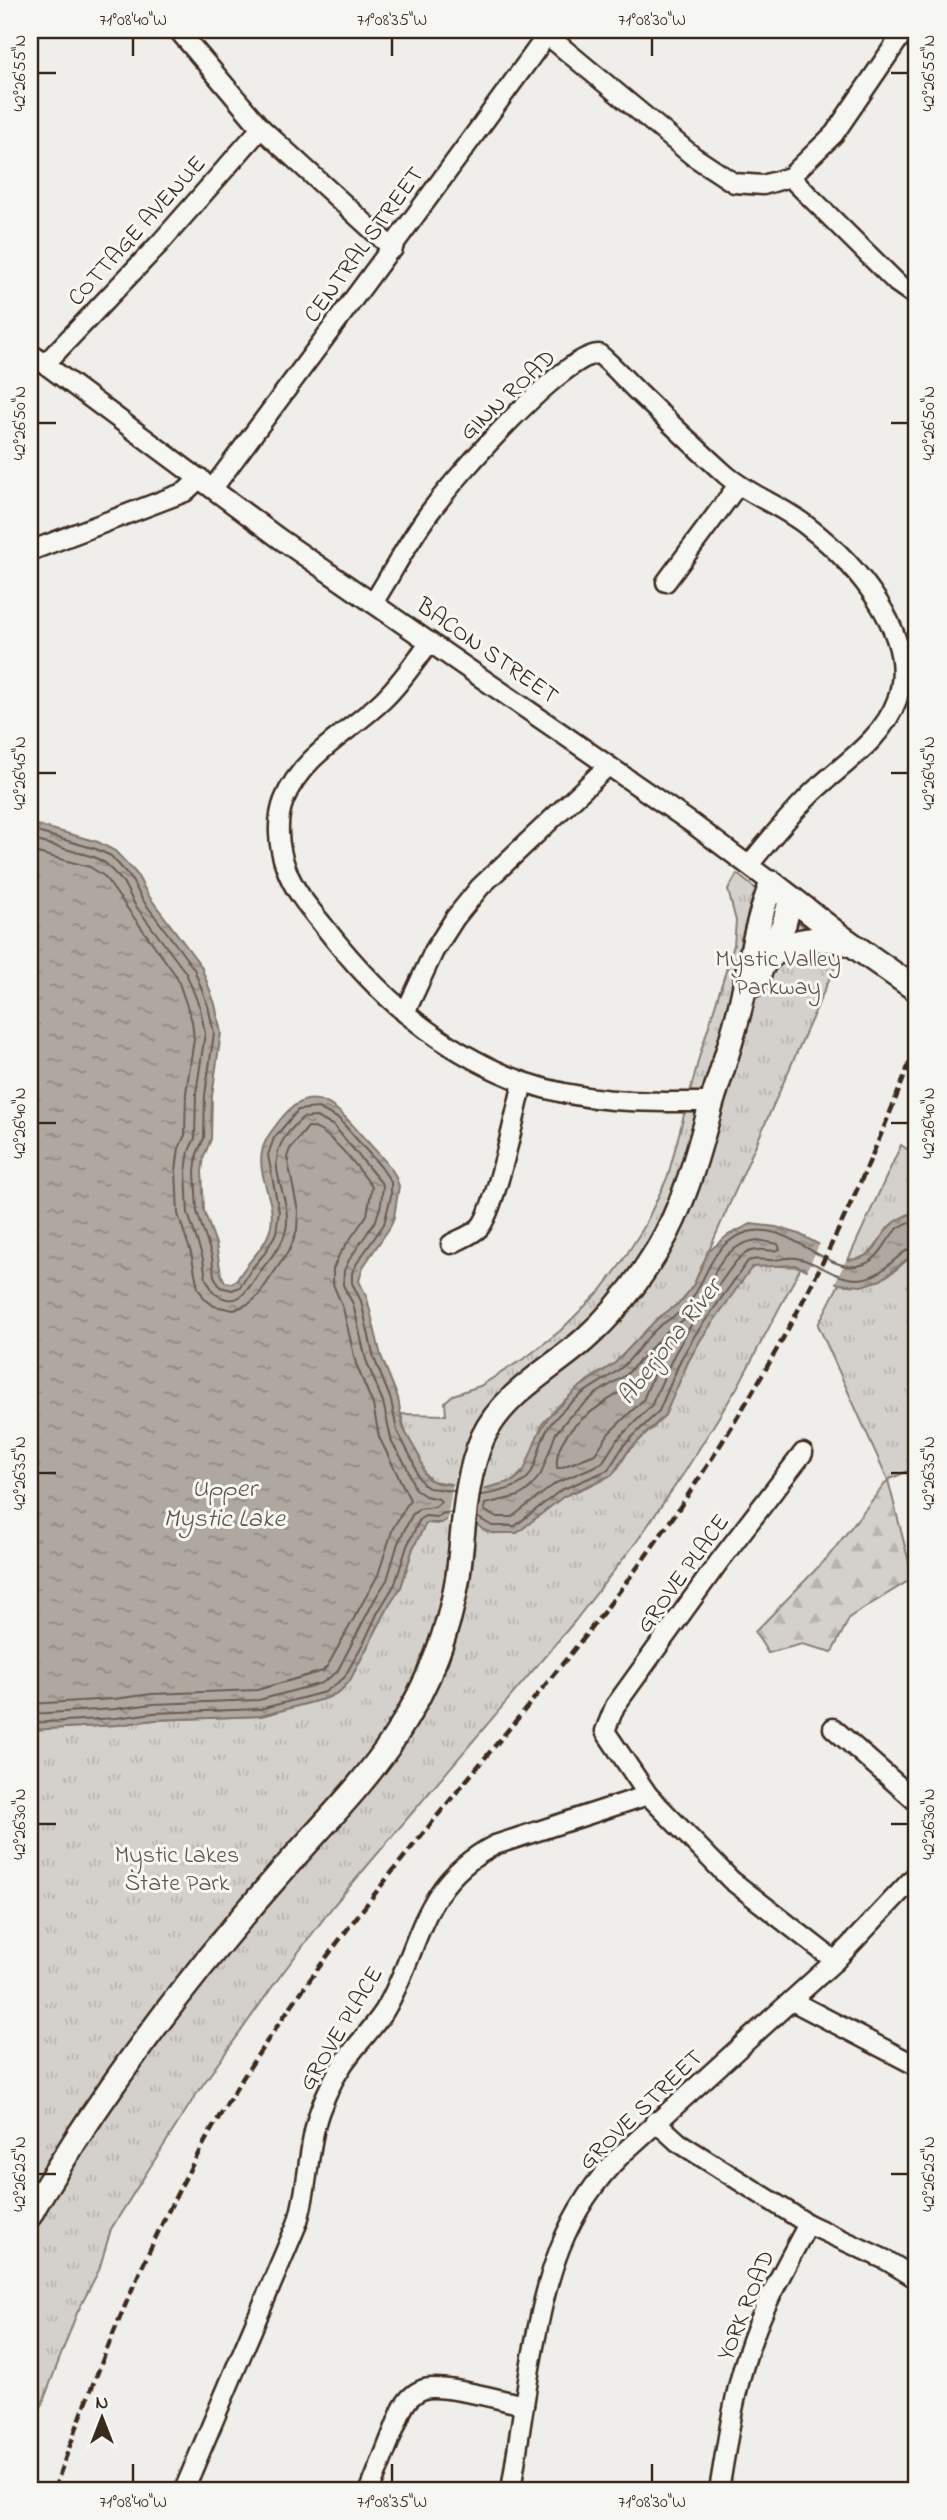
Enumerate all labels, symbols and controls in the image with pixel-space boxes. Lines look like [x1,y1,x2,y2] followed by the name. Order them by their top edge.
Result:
[99,8,167,34] text: 71°08'40"W
[357,8,427,34] text: 71°08'35"W
[618,8,686,34] text: 71°08'30"W
[8,35,34,111] text: 42°26'55"N
[917,35,943,111] text: 42°26'55"N
[60,148,215,315] street label: COTTAGE AVENUE
[296,160,434,331] street label: CENTRAL STREET
[453,342,565,450] street label: GINN ROAD
[8,386,34,460] text: 42°26'50"N
[917,386,943,460] text: 42°26'50"N
[407,589,565,714] street label: BACON STREET
[8,736,34,810] text: 42°26'45"N
[917,736,943,810] text: 42°26'45"N
[715,943,841,1007] park label: Mystic Valley Parkway
[8,1087,34,1159] text: 42°26'40"N
[917,1087,943,1159] text: 42°26'40"N
[609,1269,734,1414] water label: Aberjona River
[8,1436,34,1510] text: 42°26'35"N
[917,1436,943,1510] text: 42°26'35"N
[163,1471,286,1539] water label: Upper Mystic Lake
[629,1508,739,1641] street label: GROVE PLACE
[8,1788,34,1860] text: 42°26'30"N
[917,1788,943,1860] text: 42°26'30"N
[115,1839,239,1902] park label: Mystic Lakes State Park
[291,1960,393,2098] street label: GROVE PLACE
[572,2042,712,2179] street label: GROVE STREET
[8,2136,34,2212] text: 42°26'25"N
[917,2136,943,2212] text: 42°26'25"N
[709,2245,785,2366] street label: YORK ROAD
[66,2384,136,2454] north arrow
[96,2390,109,2417] text: N
[99,2490,167,2516] text: 71°08'40"W
[357,2490,427,2516] text: 71°08'35"W
[618,2490,686,2516] text: 71°08'30"W

